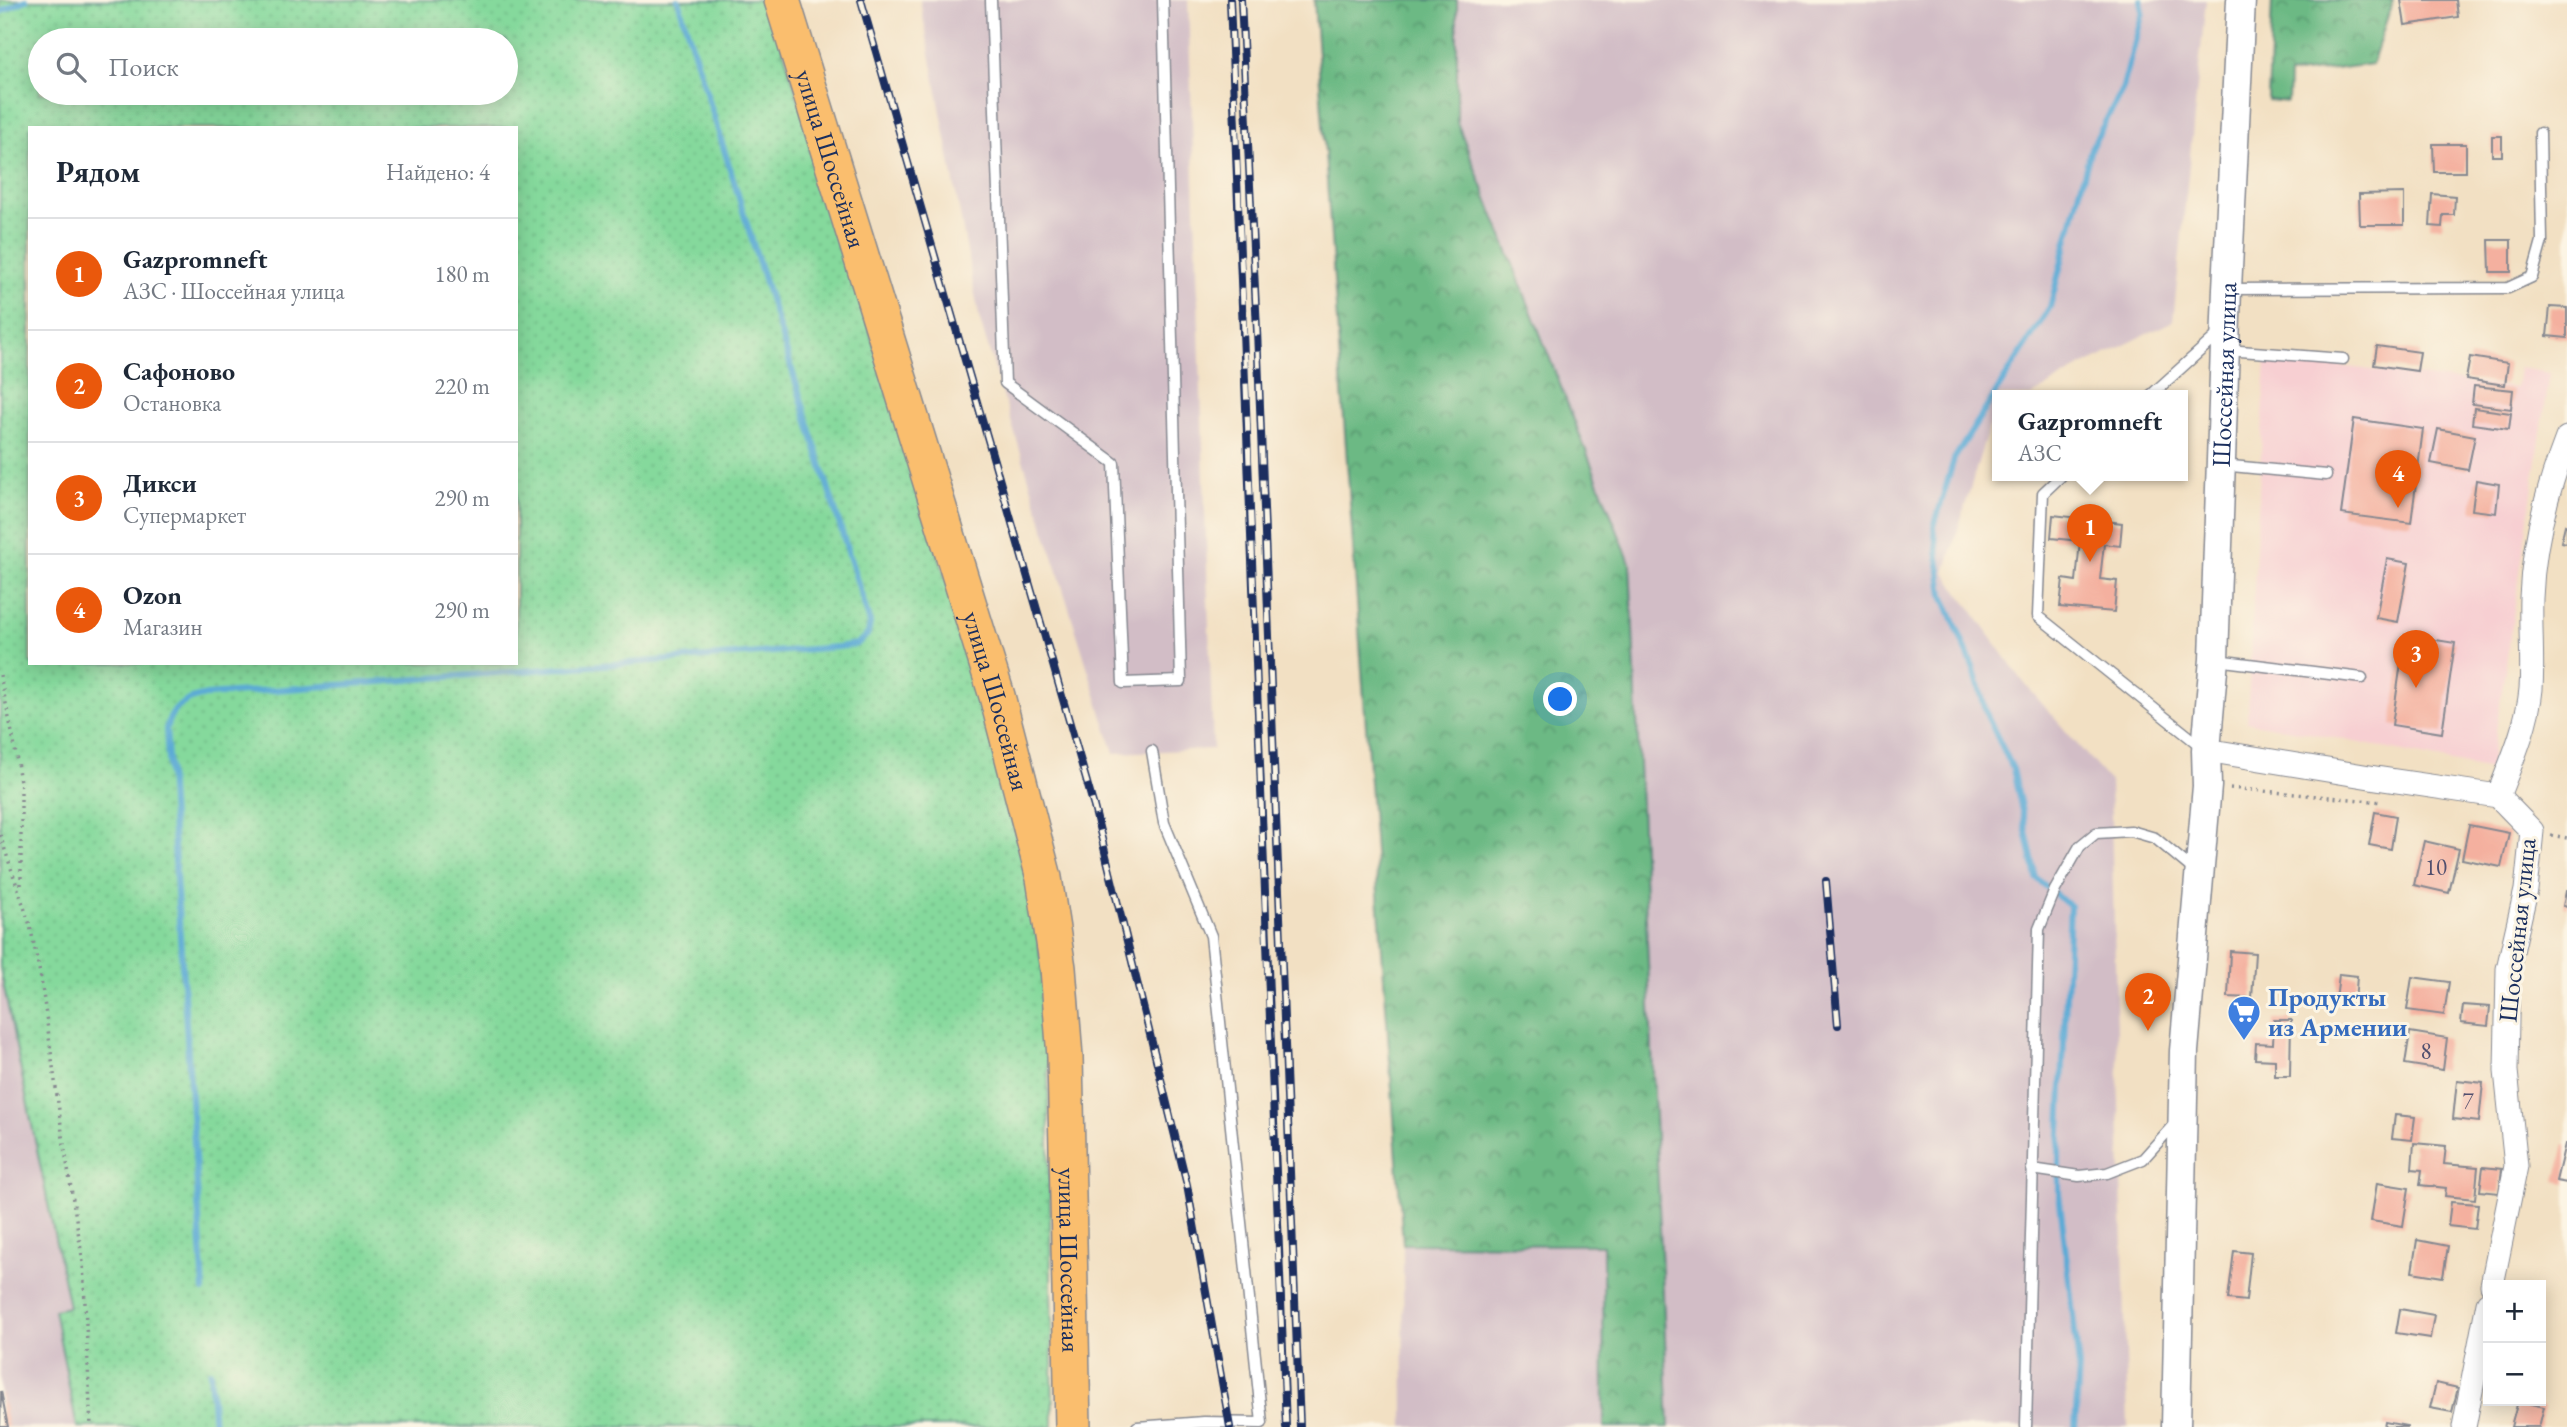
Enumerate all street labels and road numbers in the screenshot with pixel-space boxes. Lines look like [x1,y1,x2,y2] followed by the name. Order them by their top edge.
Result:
[787,65,875,252] street label: улица Шоссейная
[2204,281,2244,468] street label: Шоссейная улица
[955,607,1038,794] street label: улица Шоссейная
[2490,836,2544,1024] street label: Шоссейная улица
[1050,1167,1088,1353] street label: улица Шоссейная

